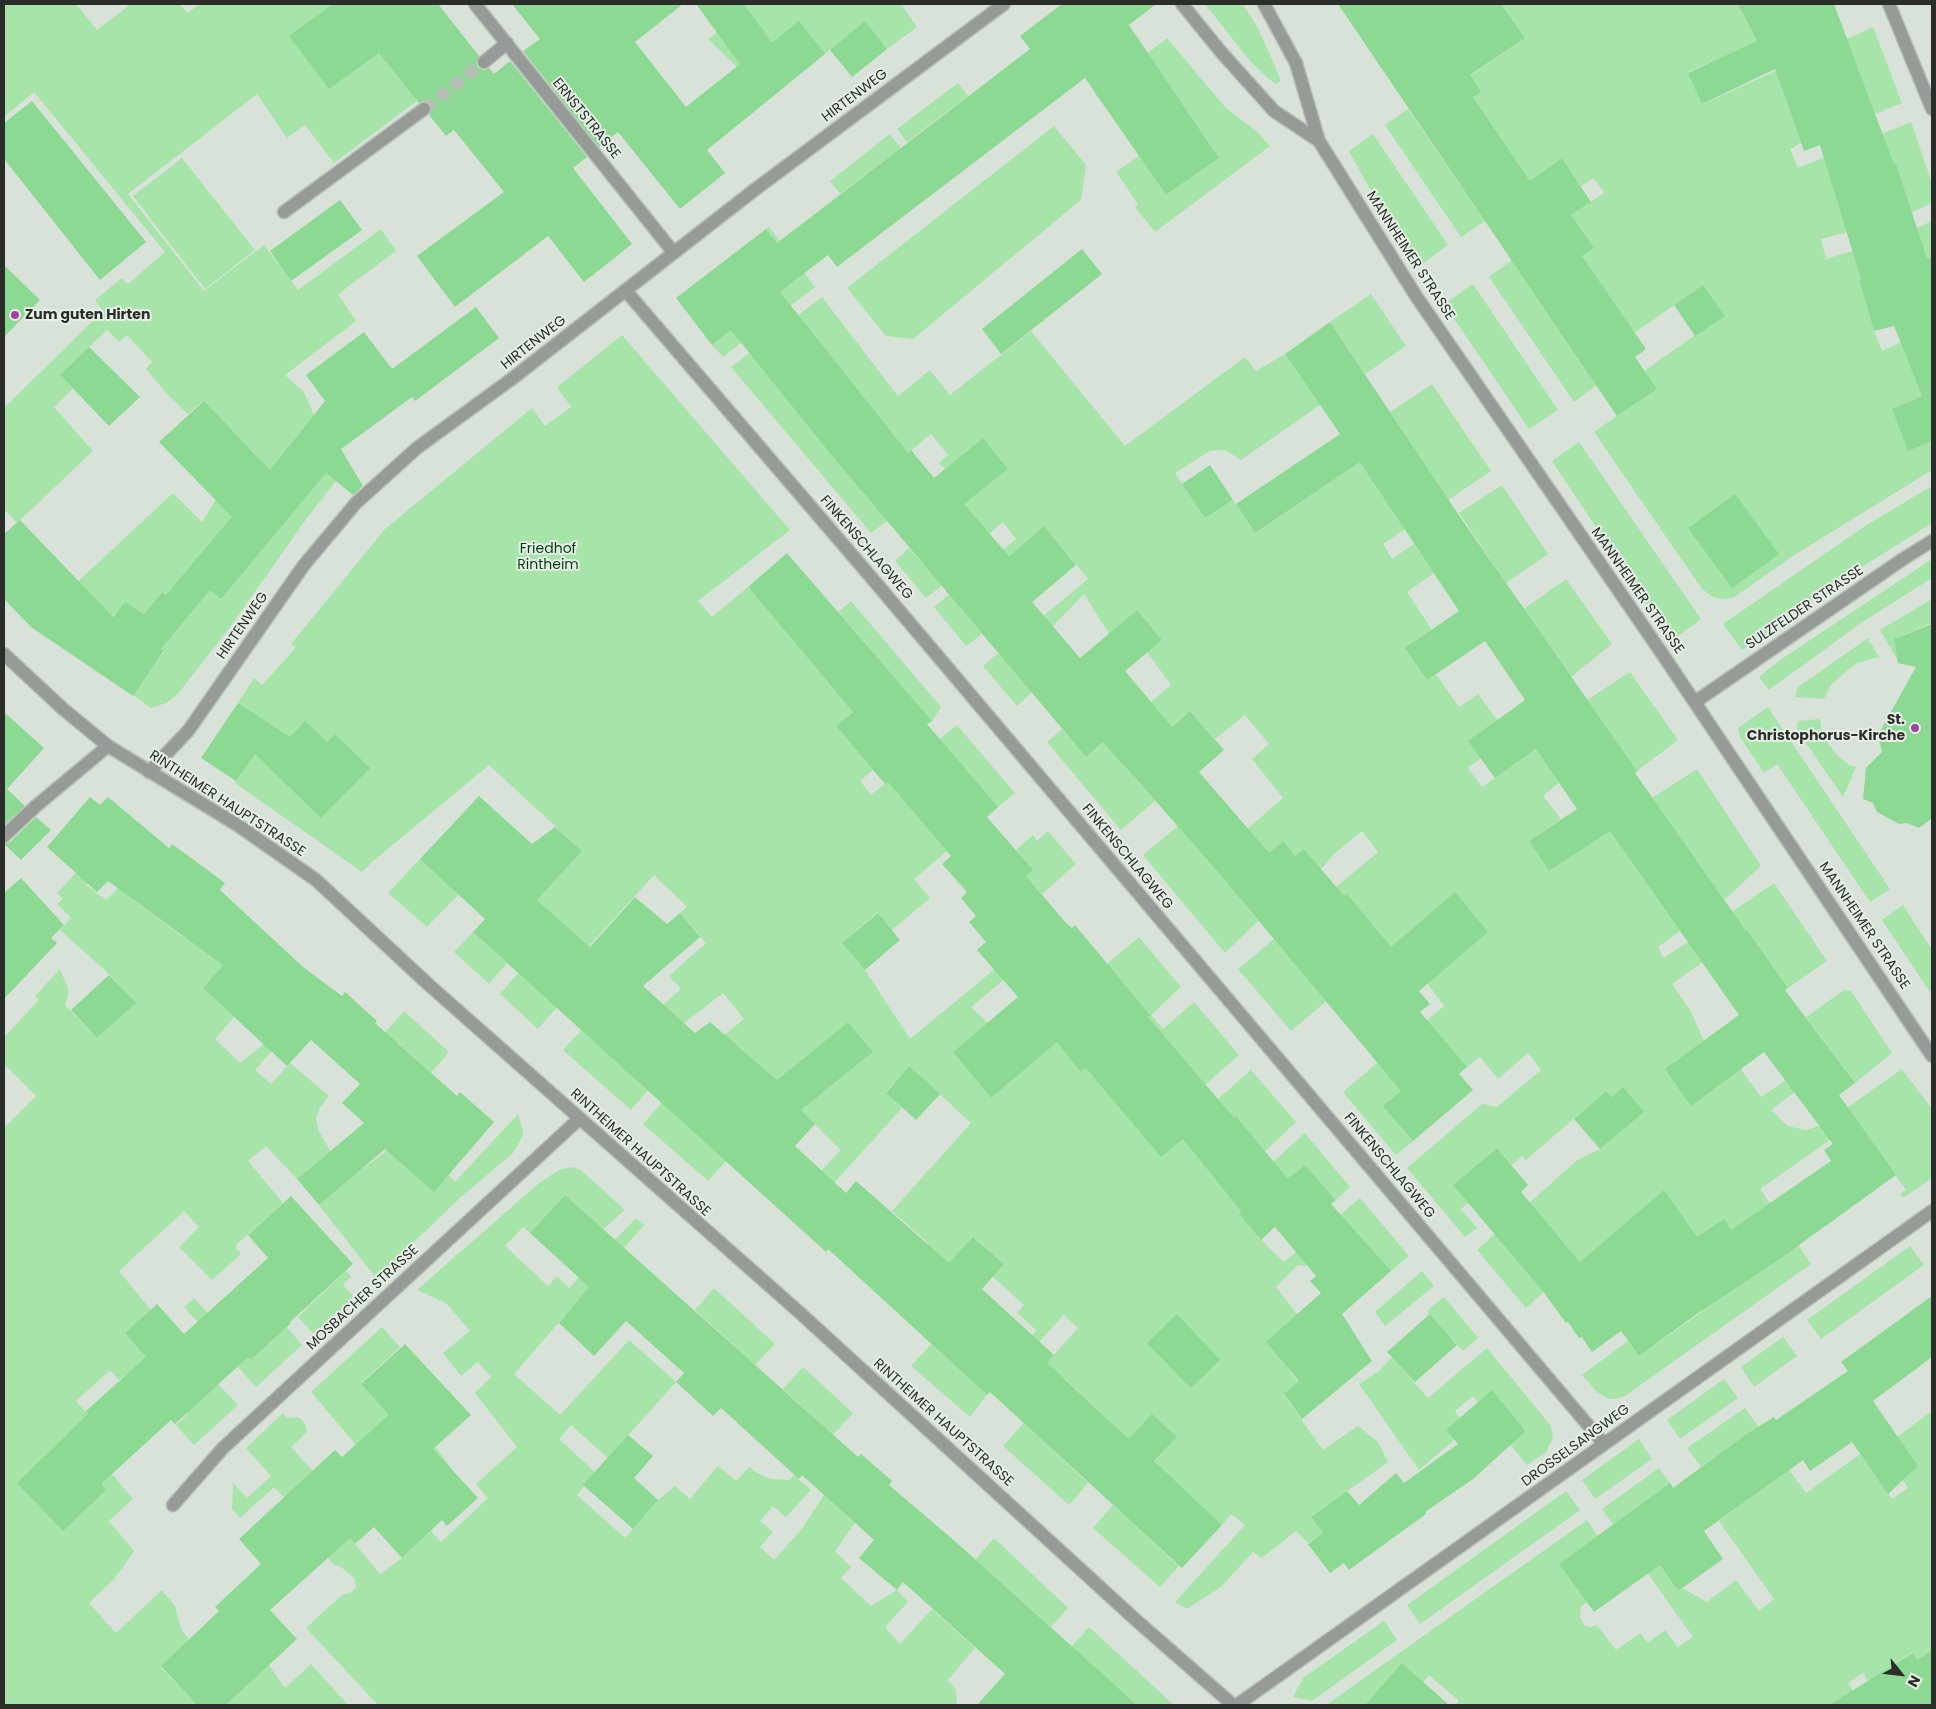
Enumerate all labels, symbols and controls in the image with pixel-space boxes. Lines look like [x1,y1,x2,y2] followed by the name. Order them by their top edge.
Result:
[819,66,891,126] street label: HIRTENWEG
[548,75,624,163] street label: ERNSTSTRASSE
[1362,188,1458,324] street label: MANNHEIMER STRASSE
[25,307,150,323] place label: Zum guten Hirten
[9,309,21,321] marker: Zum guten Hirten
[498,312,570,374] street label: HIRTENWEG
[816,492,916,604] street label: FINKENSCHLAGWEG
[1587,525,1687,657] street label: MANNHEIMER STRASSE
[517,541,579,574] park label: Friedhof Rintheim
[1743,562,1867,654] street label: SULZFELDER STRASSE
[214,589,272,663] street label: HIRTENWEG
[1747,712,1905,744] place label: St. Christophorus-Kirche
[1909,722,1921,734] marker: St. Christophorus-Kirche
[146,747,308,861] street label: RINTHEIMER HAUPTSTRASSE
[1078,801,1176,913] street label: FINKENSCHLAGWEG
[1815,859,1913,993] street label: MANNHEIMER STRASSE
[566,1086,714,1220] street label: RINTHEIMER HAUPTSTRASSE
[1340,1110,1438,1222] street label: FINKENSCHLAGWEG
[304,1242,422,1354] street label: MOSBACHER STRASSE
[869,1356,1017,1490] street label: RINTHEIMER HAUPTSTRASSE
[1519,1401,1633,1491] street label: DROSSELSANGWEG
[1876,1649,1926,1699] north arrow
[1903,1672,1925,1691] text: N

